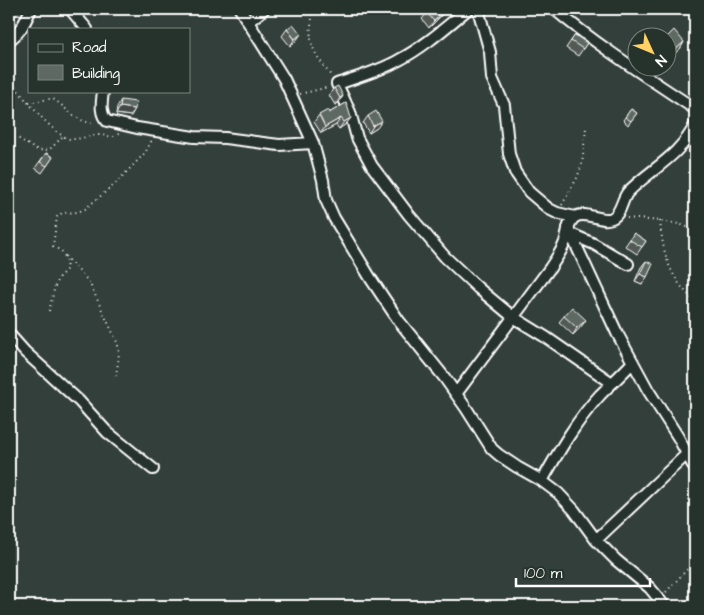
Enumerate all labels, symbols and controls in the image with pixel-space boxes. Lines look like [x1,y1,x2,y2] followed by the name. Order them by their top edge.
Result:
[28,28,190,92] legend
[626,28,676,78] north arrow
[72,37,107,58] text: Road
[650,50,671,71] text: N
[72,63,120,85] text: Building
[516,555,650,587] scale bar
[524,563,563,584] text: 100 m

